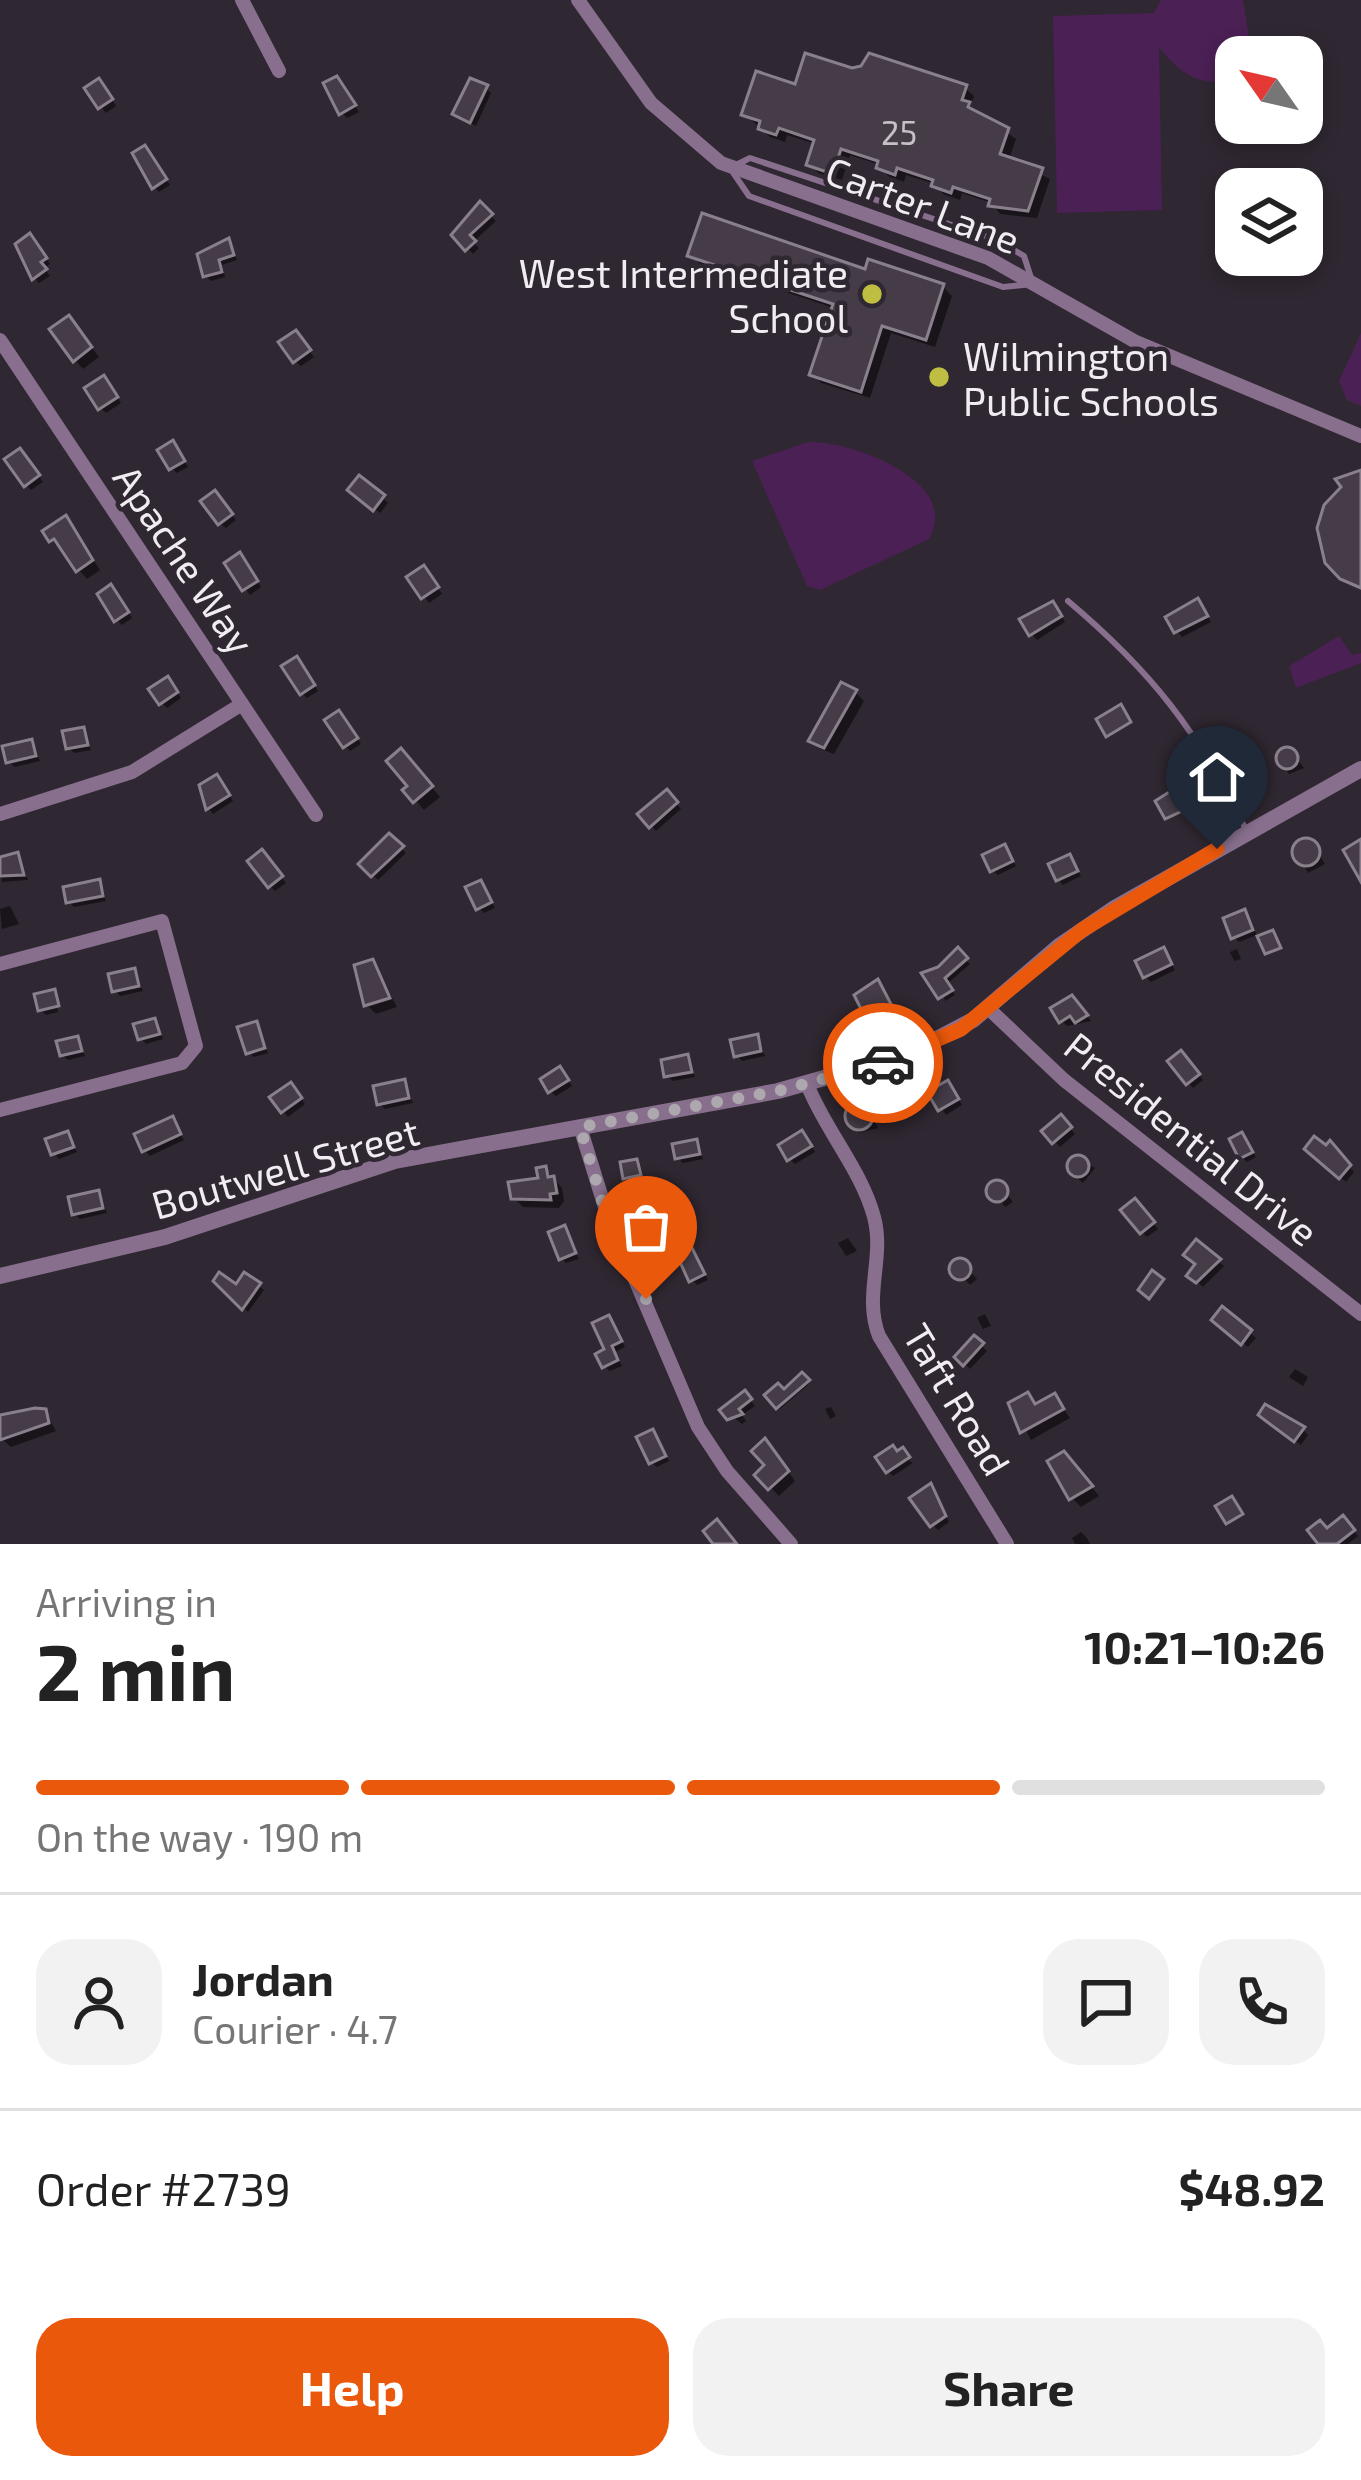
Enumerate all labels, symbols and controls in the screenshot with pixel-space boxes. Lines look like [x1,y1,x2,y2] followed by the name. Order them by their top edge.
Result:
[1215,36,1323,144] north arrow
[1215,36,1323,276] map controls
[881,112,917,152] house number: 25
[820,146,1026,262] street label: Carter Lane
[1215,168,1323,276] button: layers
[519,249,848,341] place label: West Intermediate School
[859,281,885,307] marker: West Intermediate School
[963,332,1219,424] place label: Wilmington Public Schools
[926,364,952,390] marker: Wilmington Public Schools
[105,456,265,662] street label: Apache Way
[1166,726,1268,849] pin
[1184,744,1250,810] icon: home
[823,1003,943,1123] courier
[1056,1021,1328,1255] street label: Presidential Drive
[850,1030,916,1096] icon: car
[146,1106,424,1228] street label: Boutwell Street
[595,1176,697,1299] pin
[613,1194,679,1260] icon: bag
[894,1315,1022,1483] street label: Taft Road
[36,1578,217,1625] text: Arriving in
[1084,1619,1325,1673] text: 10:21–10:26
[36,1623,235,1717] text: 2 min
[36,1813,363,1860] text: On the way · 190 m
[36,1939,162,2065] button: person
[1043,1939,1169,2065] button: chat
[1199,1939,1325,2065] button: phone
[192,1951,334,2005] text: Jordan
[192,2005,398,2052] text: Courier · 4.7
[36,2161,291,2215] text: Order #2739
[1179,2161,1325,2215] text: $48.92
[36,2318,669,2456] button: Help
[693,2318,1325,2456] button: Share

